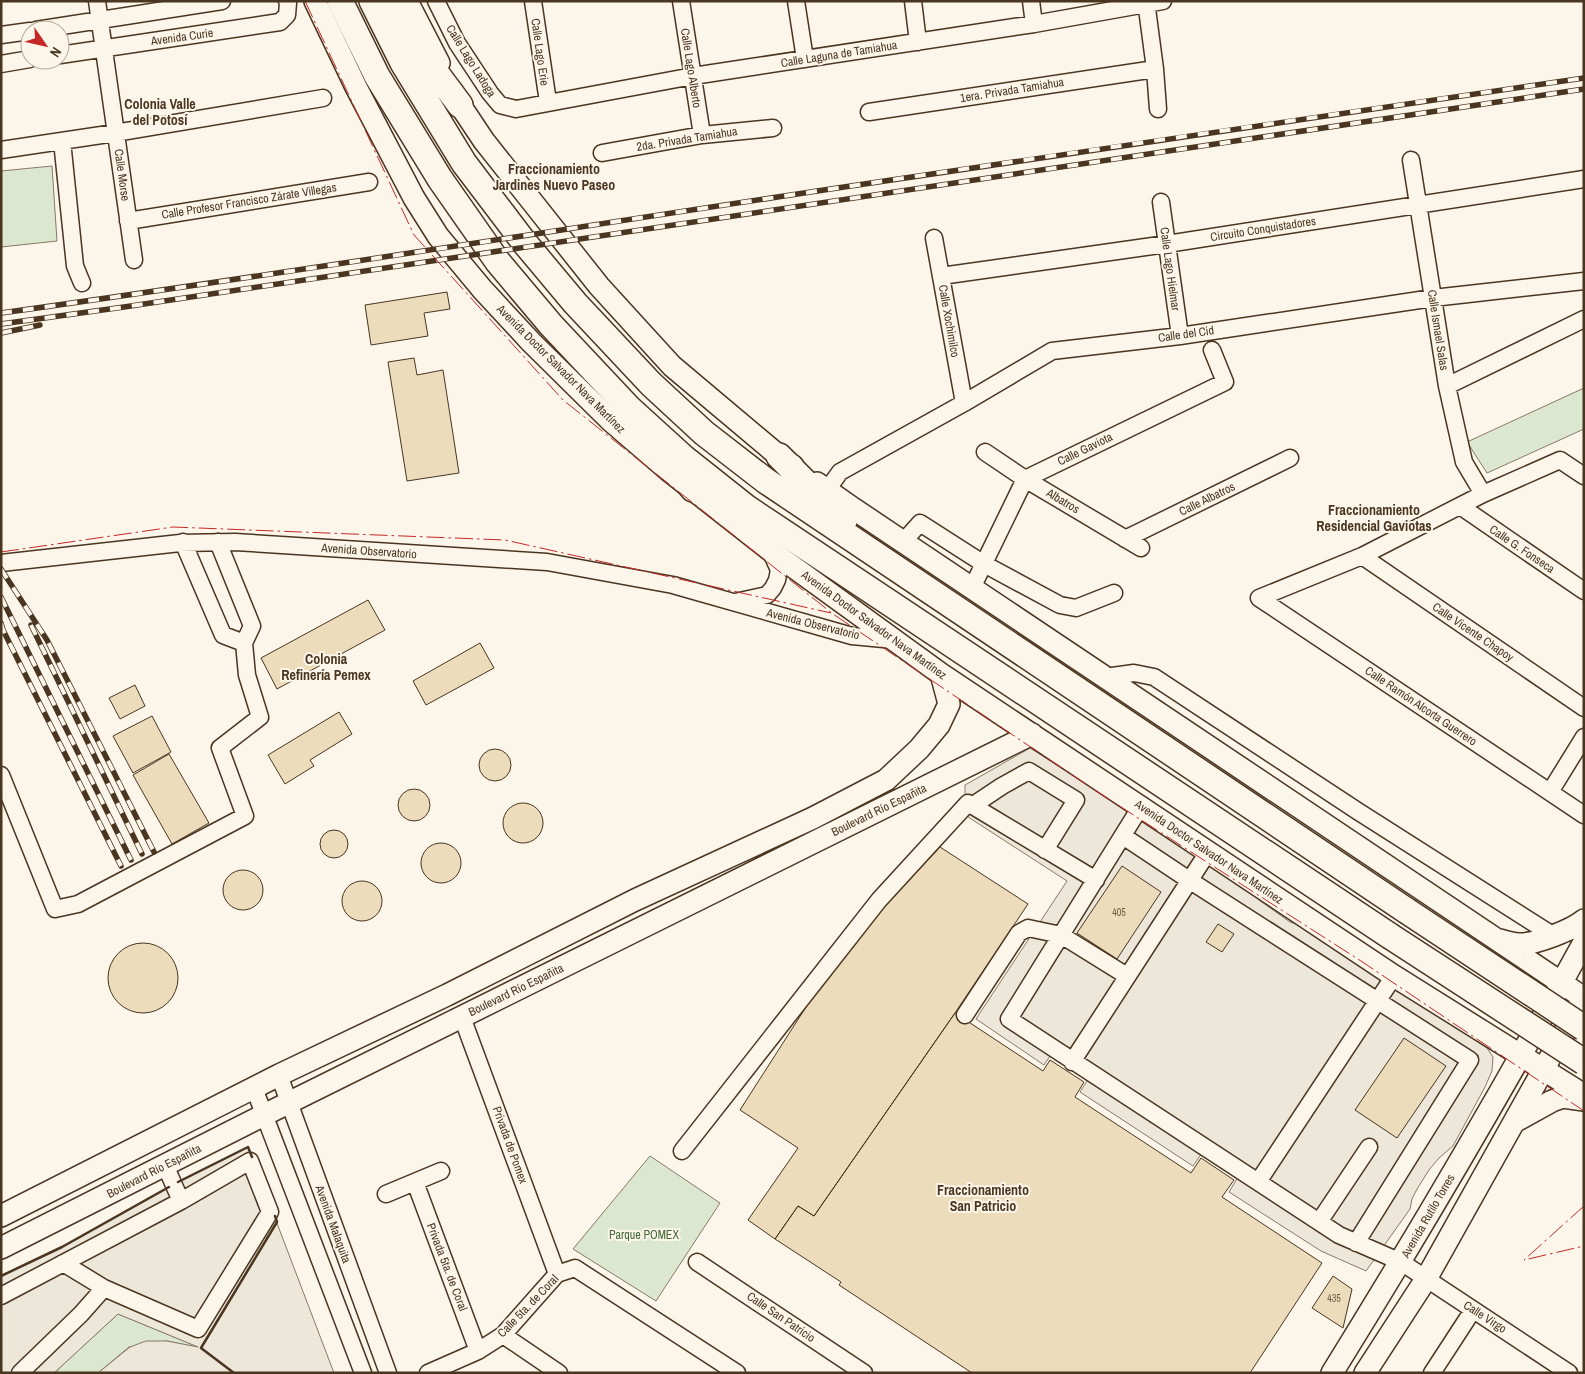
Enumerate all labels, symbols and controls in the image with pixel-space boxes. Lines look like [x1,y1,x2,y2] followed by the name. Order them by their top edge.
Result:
[527,17,553,87] street label: Calle Lago Erie
[20,20,70,70] north arrow
[442,22,500,101] street label: Calle Lago Ladoga
[149,25,214,49] street label: Avenida Curie
[677,27,705,109] street label: Calle Lago Alberto
[780,37,899,71] street label: Calle Laguna de Tamiahua
[46,44,66,61] text: N
[959,74,1066,106] street label: 1era. Privada Tamiahua
[124,95,196,129] district label: Colonia Valle del Potosí
[635,123,739,155] street label: 2da. Privada Tamiahua
[110,148,134,202] street label: Calle Morse
[493,160,615,194] district label: Fraccionamiento Jardines Nuevo Paseo
[160,179,338,223] street label: Calle Profesor Francisco Zárate Villegas
[1209,213,1317,245] street label: Circuito Conquistadores
[1156,226,1184,313] street label: Calle Lago Hielmar
[935,283,963,359] street label: Calle Xochimilco
[1424,289,1452,372] street label: Calle Ismael Salas
[492,300,629,437] street label: Avenida Doctor Salvador Nava Martínez
[1157,322,1215,346] street label: Calle del Cid
[1055,429,1116,469] street label: Calle Gaviota
[1176,478,1238,519] street label: Calle Albatros
[1043,484,1083,517] street label: Albatros
[1316,501,1432,535] district label: Fraccionamiento Residencial Gaviotas
[1486,521,1558,577] street label: Calle G. Fonseca
[320,540,417,562] street label: Avenida Observatorio
[797,566,950,683] street label: Avenida Doctor Salvador Nava Martínez
[1429,599,1517,665] street label: Calle Vicente Chapoy
[764,604,861,643] street label: Avenida Observatorio
[281,650,371,684] district label: Colonia Refinería Pemex
[1362,663,1480,749] street label: Calle Ramón Alcorta Guerrero
[829,780,930,840] street label: Boulevard Río Españita
[1131,796,1286,908] street label: Avenida Doctor Salvador Nava Martínez
[1112,906,1126,919] house number: 405
[466,960,567,1020] street label: Boulevard Río Españita
[489,1104,531,1186] street label: Privada de Pomex
[104,1140,204,1202] street label: Boulevard Río Españita
[1397,1171,1459,1262] street label: Avenida Rutilo Torres
[937,1181,1029,1215] district label: Fraccionamiento San Patricio
[311,1182,355,1266] street label: Avenida Malaquita
[423,1221,471,1313] street label: Privada 5ta. de Coral
[609,1227,679,1243] park label: Parque POMEX
[494,1271,562,1341] street label: Calle 5ta. de Coral
[744,1288,818,1346] street label: Calle San Patricio
[1327,1292,1341,1305] house number: 435
[1460,1297,1510,1337] street label: Calle Virgo

